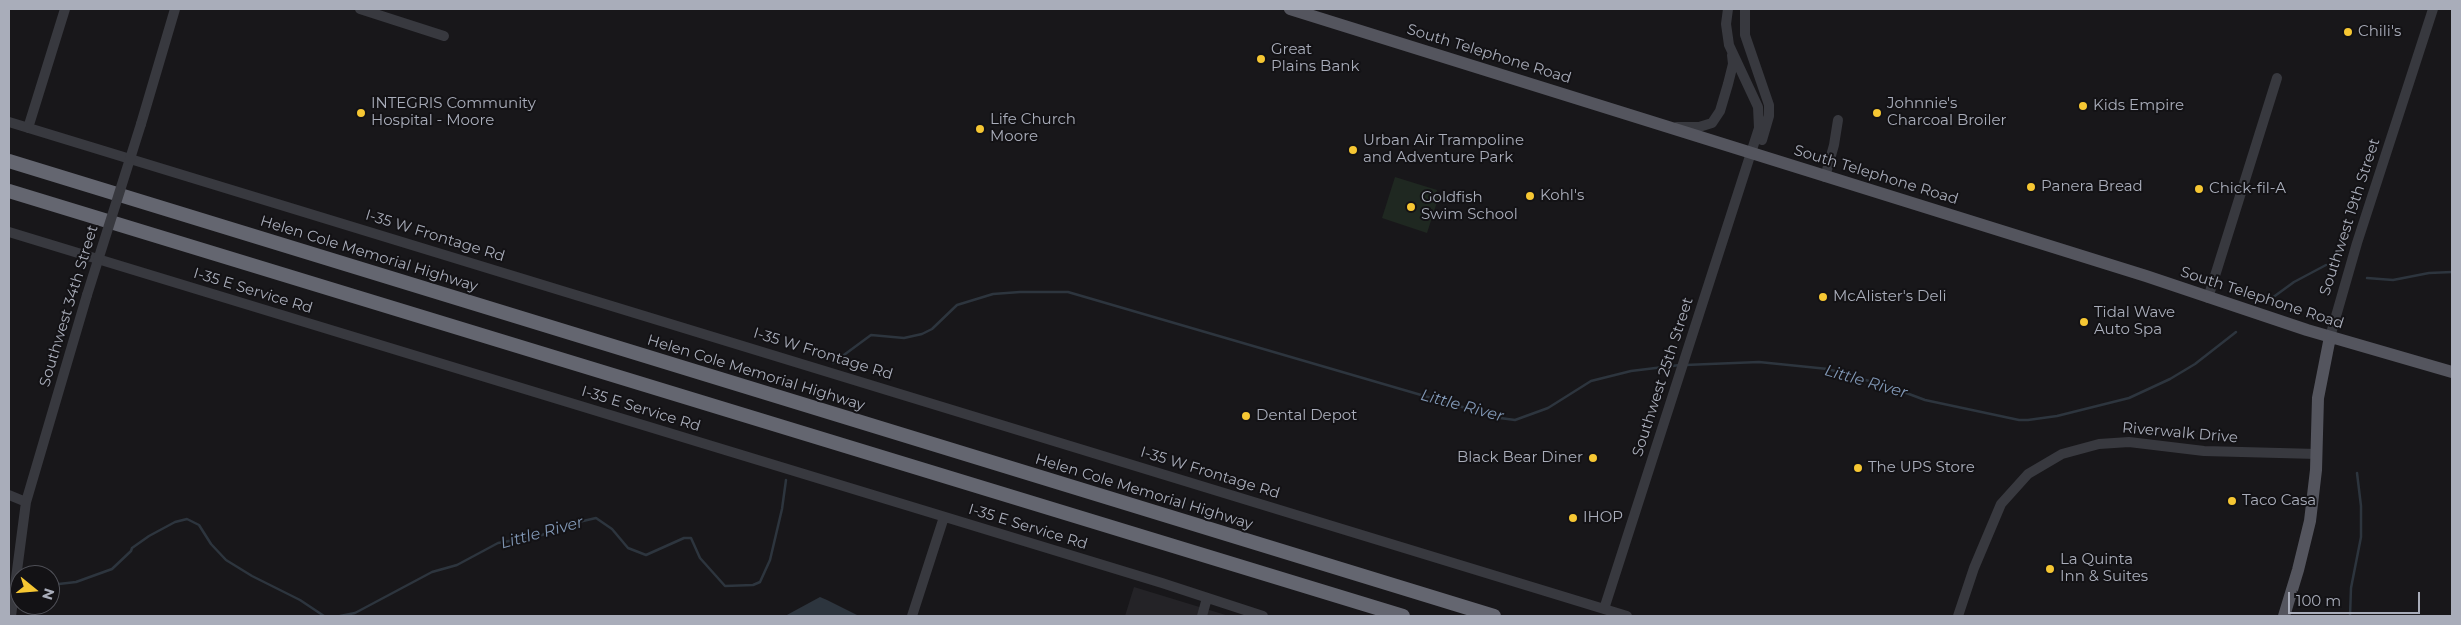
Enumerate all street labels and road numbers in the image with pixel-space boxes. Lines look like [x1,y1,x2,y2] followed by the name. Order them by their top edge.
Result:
[1405,20,1573,88] street label: South Telephone Road
[2316,136,2384,298] street label: Southwest 19th Street
[1792,141,1960,209] street label: South Telephone Road
[363,206,507,266] street label: I-35 W Frontage Rd
[258,212,480,296] street label: Helen Cole Memorial Highway
[36,223,102,389] street label: Southwest 34th Street
[2178,263,2346,333] street label: South Telephone Road
[191,264,315,318] street label: I-35 E Service Rd
[1629,295,1697,459] street label: Southwest 25th Street
[751,324,895,384] street label: I-35 W Frontage Rd
[645,331,867,415] street label: Helen Cole Memorial Highway
[579,382,703,436] street label: I-35 E Service Rd
[2121,419,2239,447] street label: Riverwalk Drive
[1138,443,1282,503] street label: I-35 W Frontage Rd
[1033,450,1255,534] street label: Helen Cole Memorial Highway
[966,500,1090,554] street label: I-35 E Service Rd

